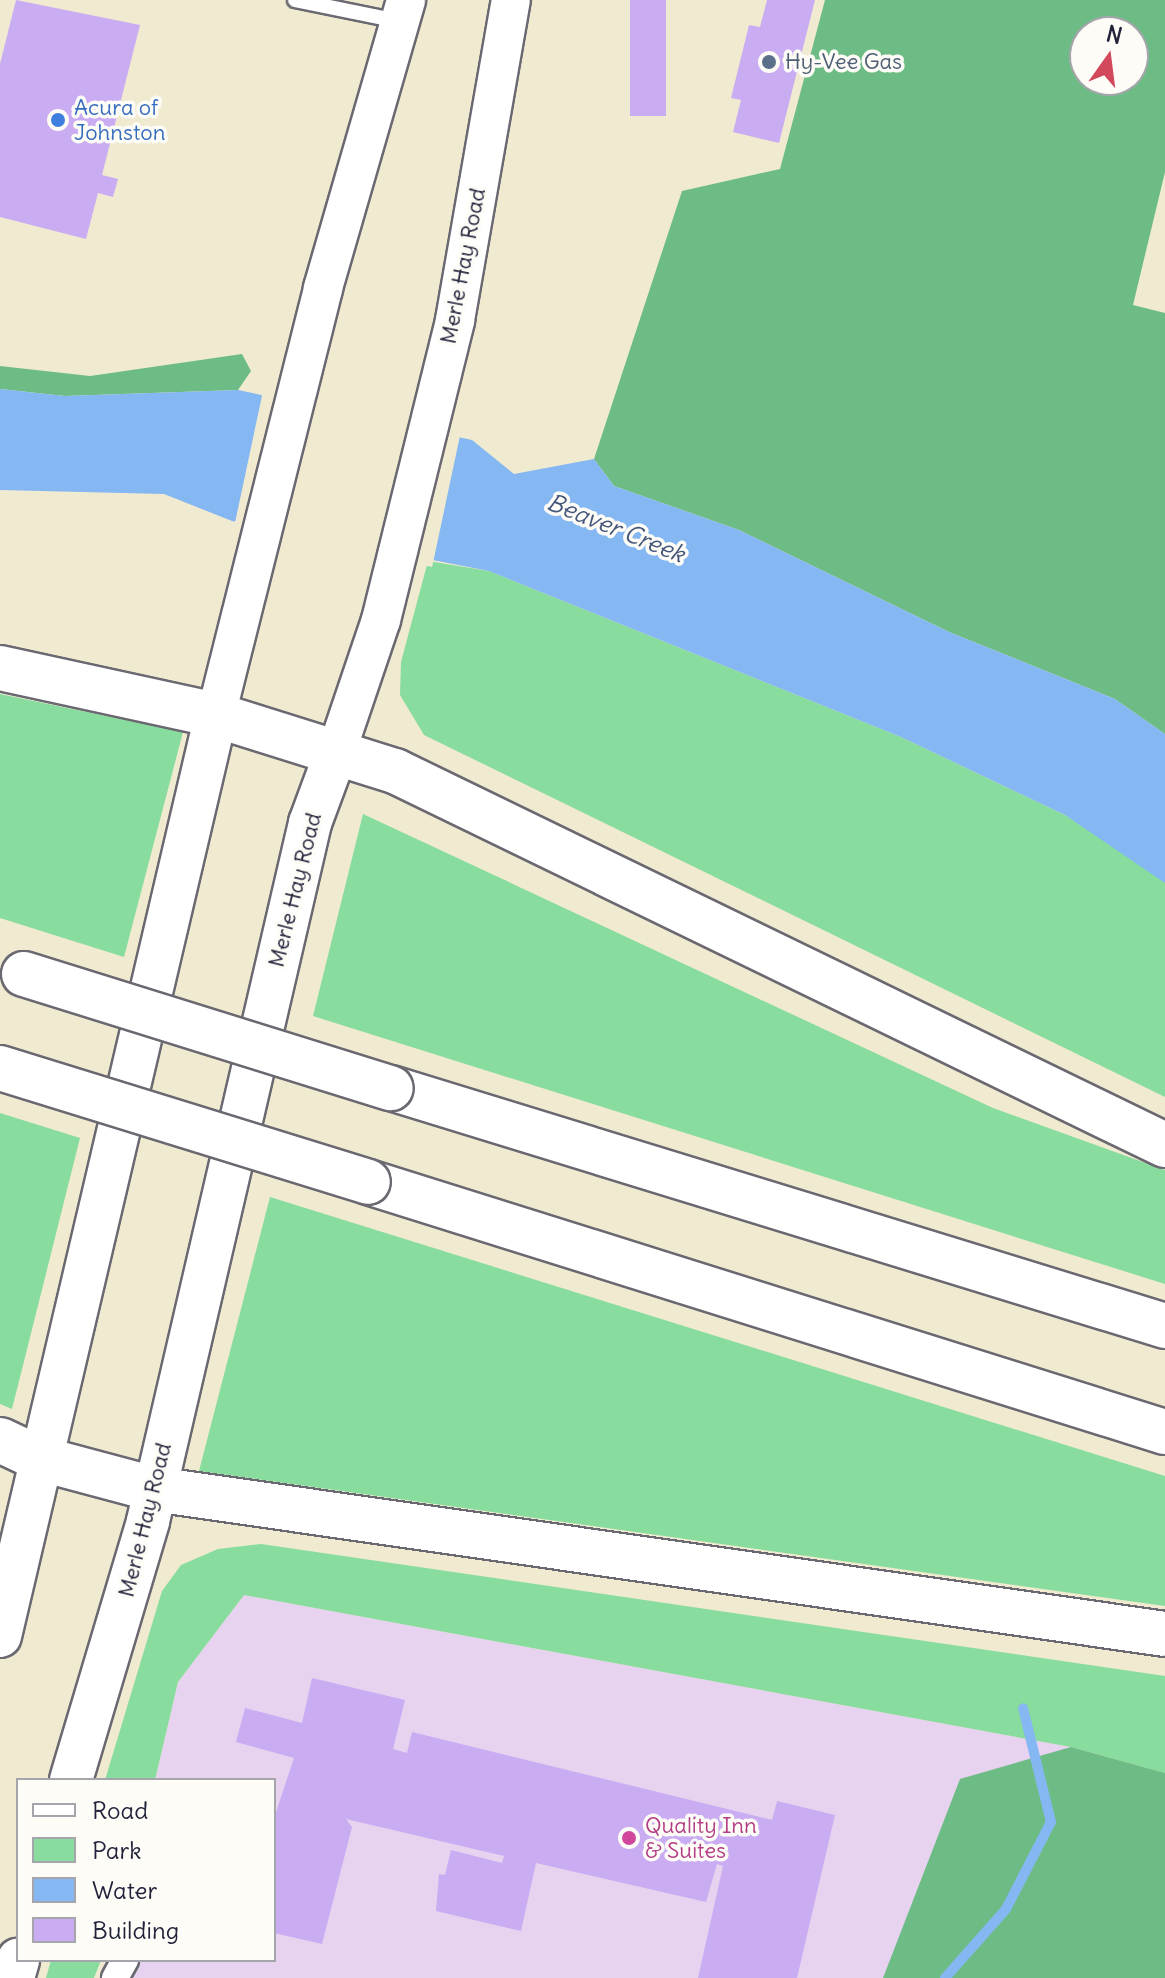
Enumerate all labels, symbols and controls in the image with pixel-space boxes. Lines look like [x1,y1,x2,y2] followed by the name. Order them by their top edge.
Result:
[1069,16,1149,96] north arrow
[1104,19,1125,50] text: N
[785,49,902,75] place label: Hy-Vee Gas
[760,53,778,71] marker: Hy-Vee Gas
[74,94,165,146] place label: Acura of Johnston
[49,111,67,129] marker: Acura of Johnston
[435,186,491,346] street label: Merle Hay Road
[543,487,689,569] water label: Beaver Creek
[263,810,327,970] street label: Merle Hay Road
[113,1440,177,1600] street label: Merle Hay Road
[16,1778,276,1962] legend
[92,1795,148,1825] text: Road
[645,1812,757,1864] place label: Quality Inn & Suites
[620,1829,638,1847] marker: Quality Inn & Suites
[92,1835,142,1865] text: Park
[92,1875,157,1905] text: Water
[92,1915,179,1945] text: Building

